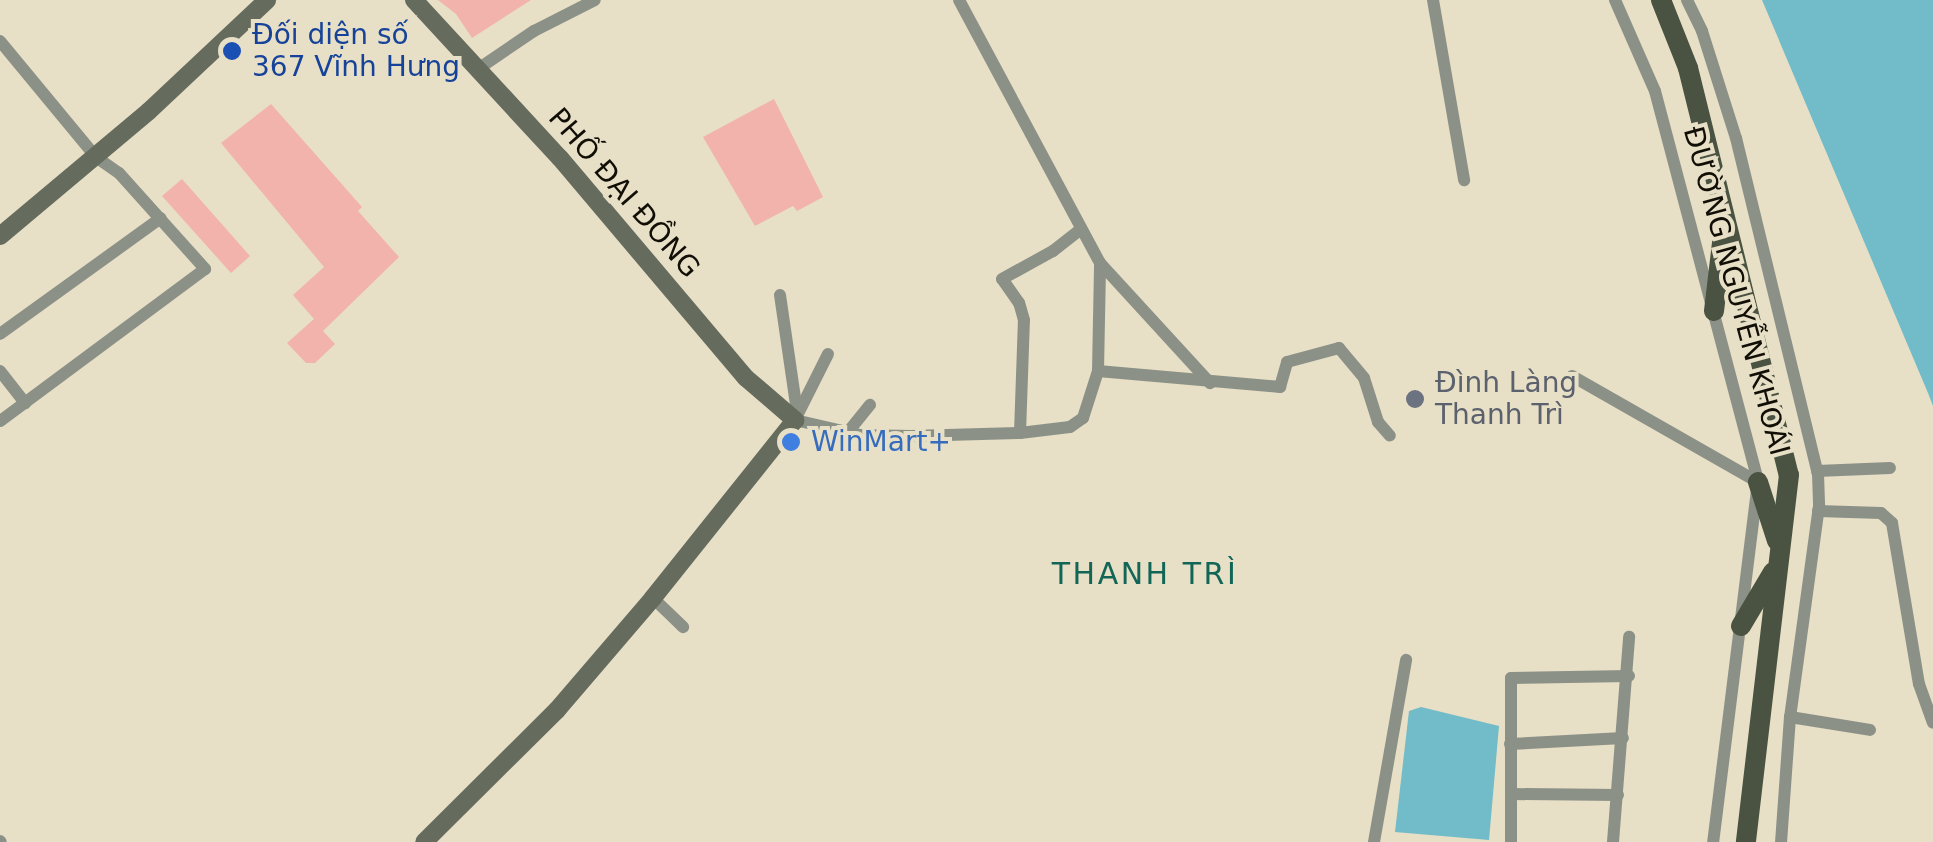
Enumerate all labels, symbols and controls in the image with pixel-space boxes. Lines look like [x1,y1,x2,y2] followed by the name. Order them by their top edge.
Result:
[252,18,460,84] place label: Đối diện số 367 Vĩnh Hưng
[221,40,243,62] marker: Đối diện số 367 Vĩnh Hưng
[541,102,707,284] street label: PHỐ ĐẠI ĐỒNG
[1676,123,1796,459] street label: ĐƯỜNG NGUYỄN KHOÁI
[1435,366,1577,432] place label: Đình Làng Thanh Trì
[1404,388,1426,410] marker: Đình Làng Thanh Trì
[811,425,951,459] place label: WinMart+
[780,431,802,453] marker: WinMart+
[1052,556,1238,592] district label: THANH TRÌ

